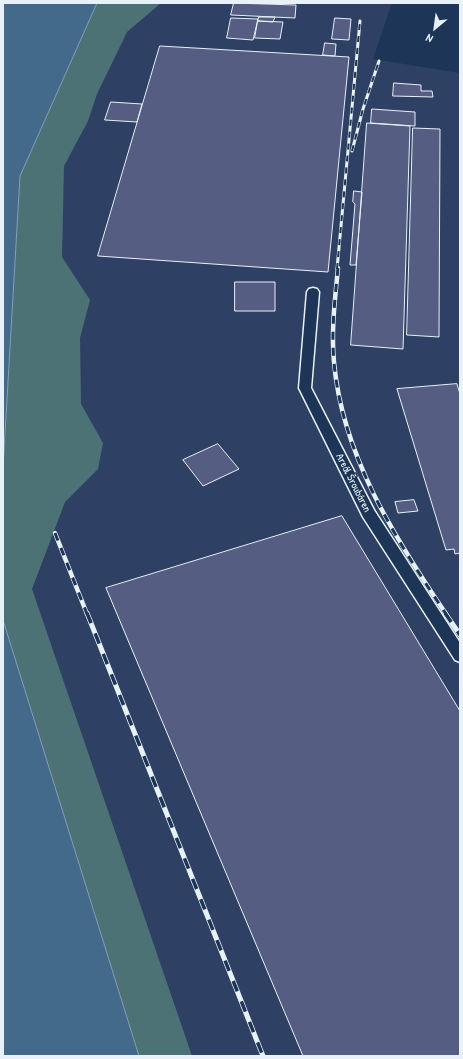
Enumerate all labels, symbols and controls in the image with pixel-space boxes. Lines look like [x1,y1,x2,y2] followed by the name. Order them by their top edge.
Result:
[415,8,455,48] north arrow
[423,31,435,46] text: N
[333,451,373,515] street label: Areál Šroubáren

